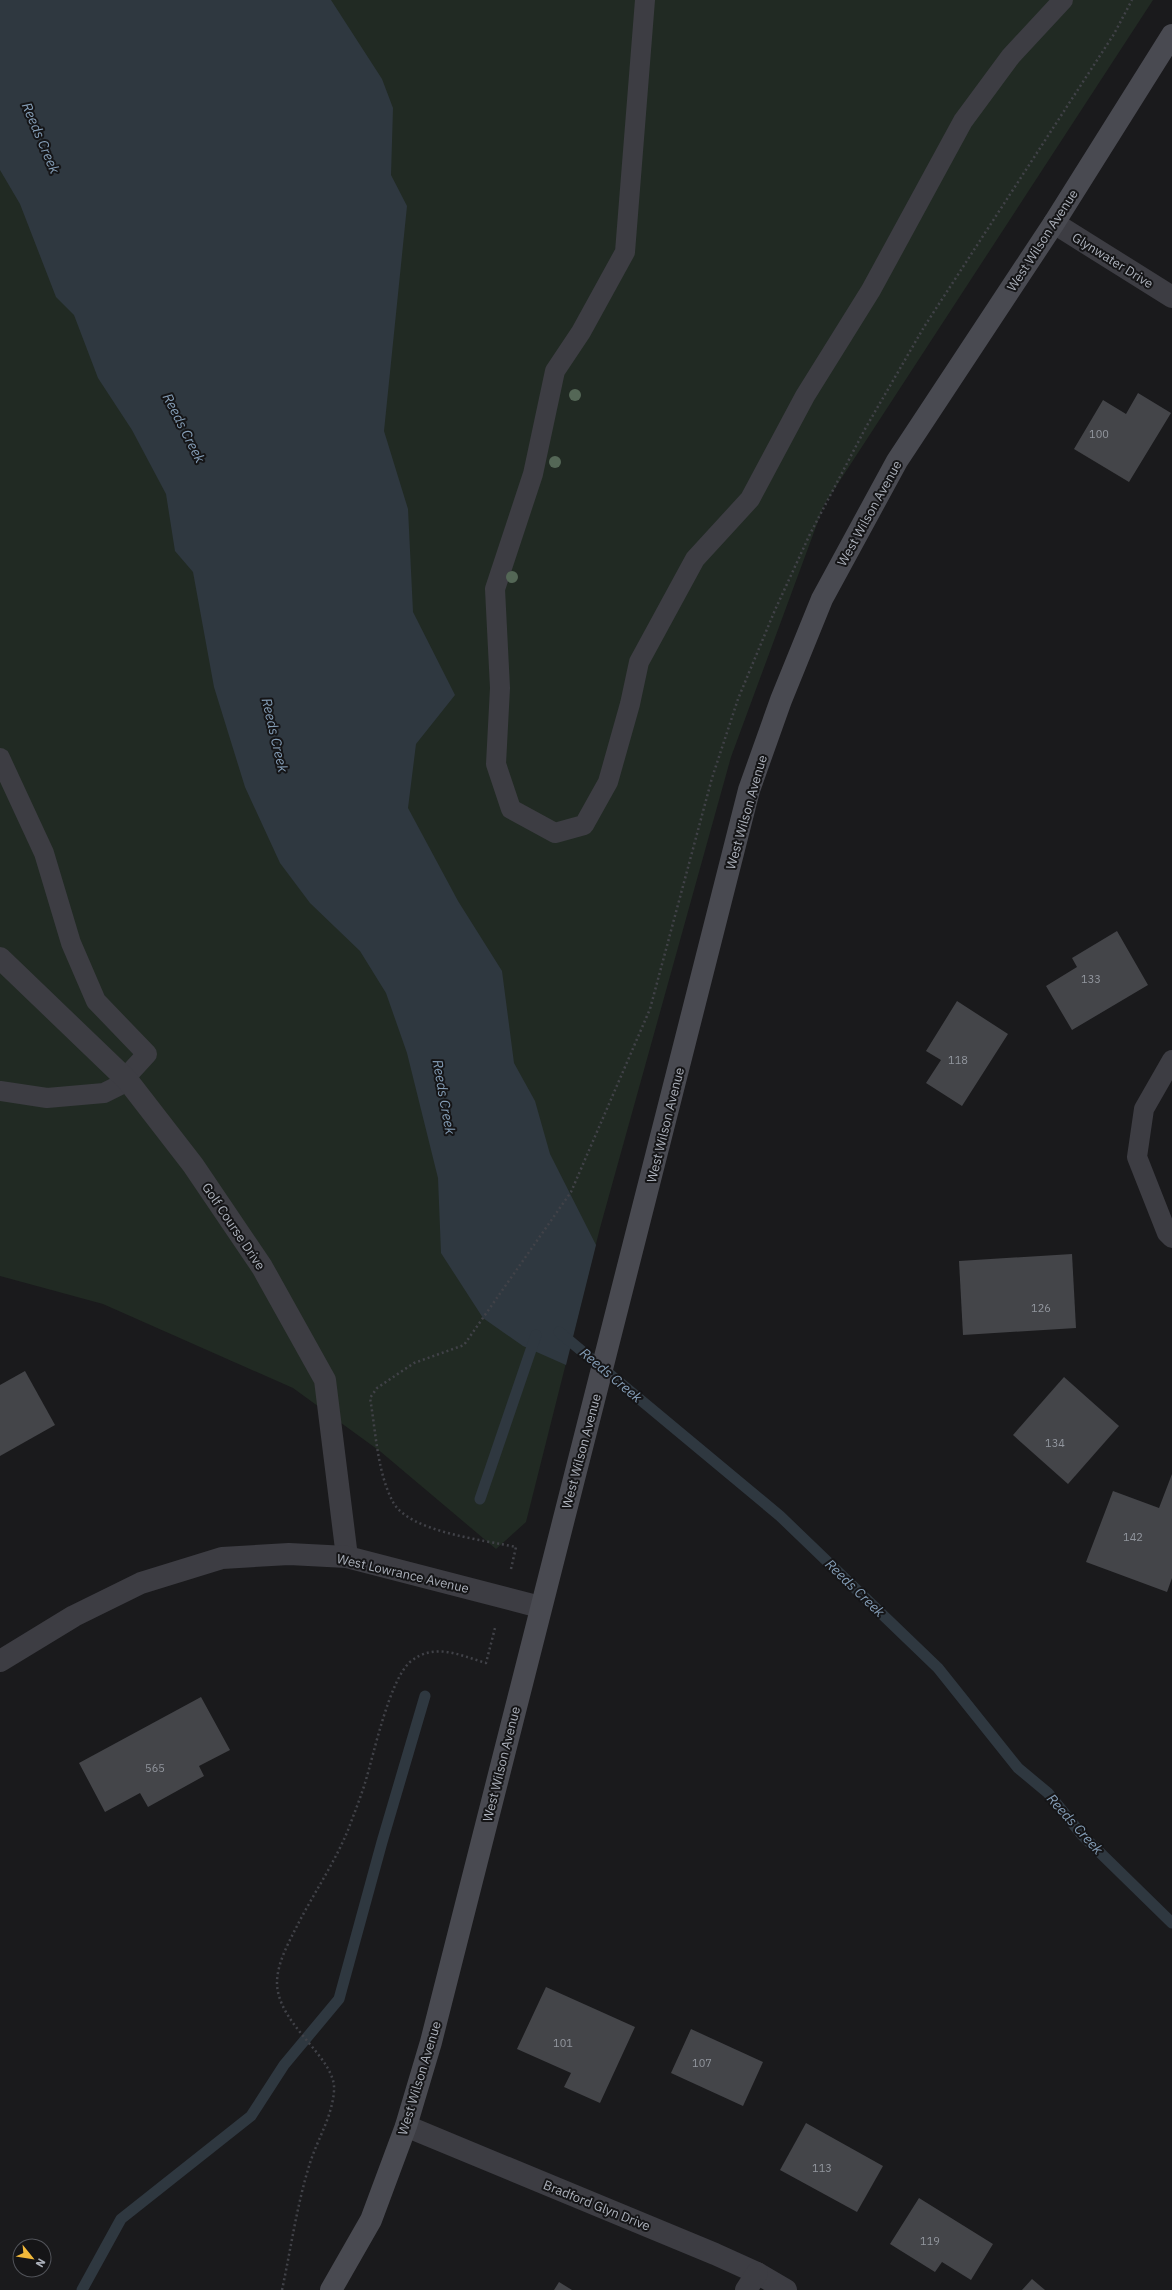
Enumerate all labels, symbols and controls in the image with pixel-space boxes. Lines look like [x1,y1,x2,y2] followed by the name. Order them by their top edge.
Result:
[18,100,64,177] water label: Reeds Creek
[1003,186,1082,294] street label: West Wilson Avenue
[1069,229,1157,292] street label: Glynwater Drive
[159,390,210,466] water label: Reeds Creek
[1089,427,1109,441] house number: 100
[833,457,906,569] street label: West Wilson Avenue
[258,696,292,775] water label: Reeds Creek
[722,753,771,871] street label: West Wilson Avenue
[1081,972,1101,986] house number: 133
[948,1053,968,1067] house number: 118
[429,1058,460,1137] water label: Reeds Creek
[643,1066,688,1185] street label: West Wilson Avenue
[198,1180,269,1273] street label: Golf Course Drive
[1031,1301,1051,1315] house number: 126
[576,1344,646,1407] water label: Reeds Creek
[558,1392,605,1510] street label: West Wilson Avenue
[1045,1436,1065,1450] house number: 134
[1123,1530,1143,1544] house number: 142
[335,1550,471,1597] street label: West Lowrance Avenue
[822,1555,889,1621] water label: Reeds Creek
[479,1705,524,1824] street label: West Wilson Avenue
[145,1761,165,1775] house number: 565
[1043,1790,1108,1859] water label: Reeds Creek
[394,2019,445,2137] street label: West Wilson Avenue
[553,2036,573,2050] house number: 101
[692,2056,712,2070] house number: 107
[812,2161,832,2175] house number: 113
[541,2176,653,2235] street label: Bradford Glyn Drive
[920,2234,940,2248] house number: 119
[12,2238,52,2278] north arrow
[33,2256,49,2270] text: N

